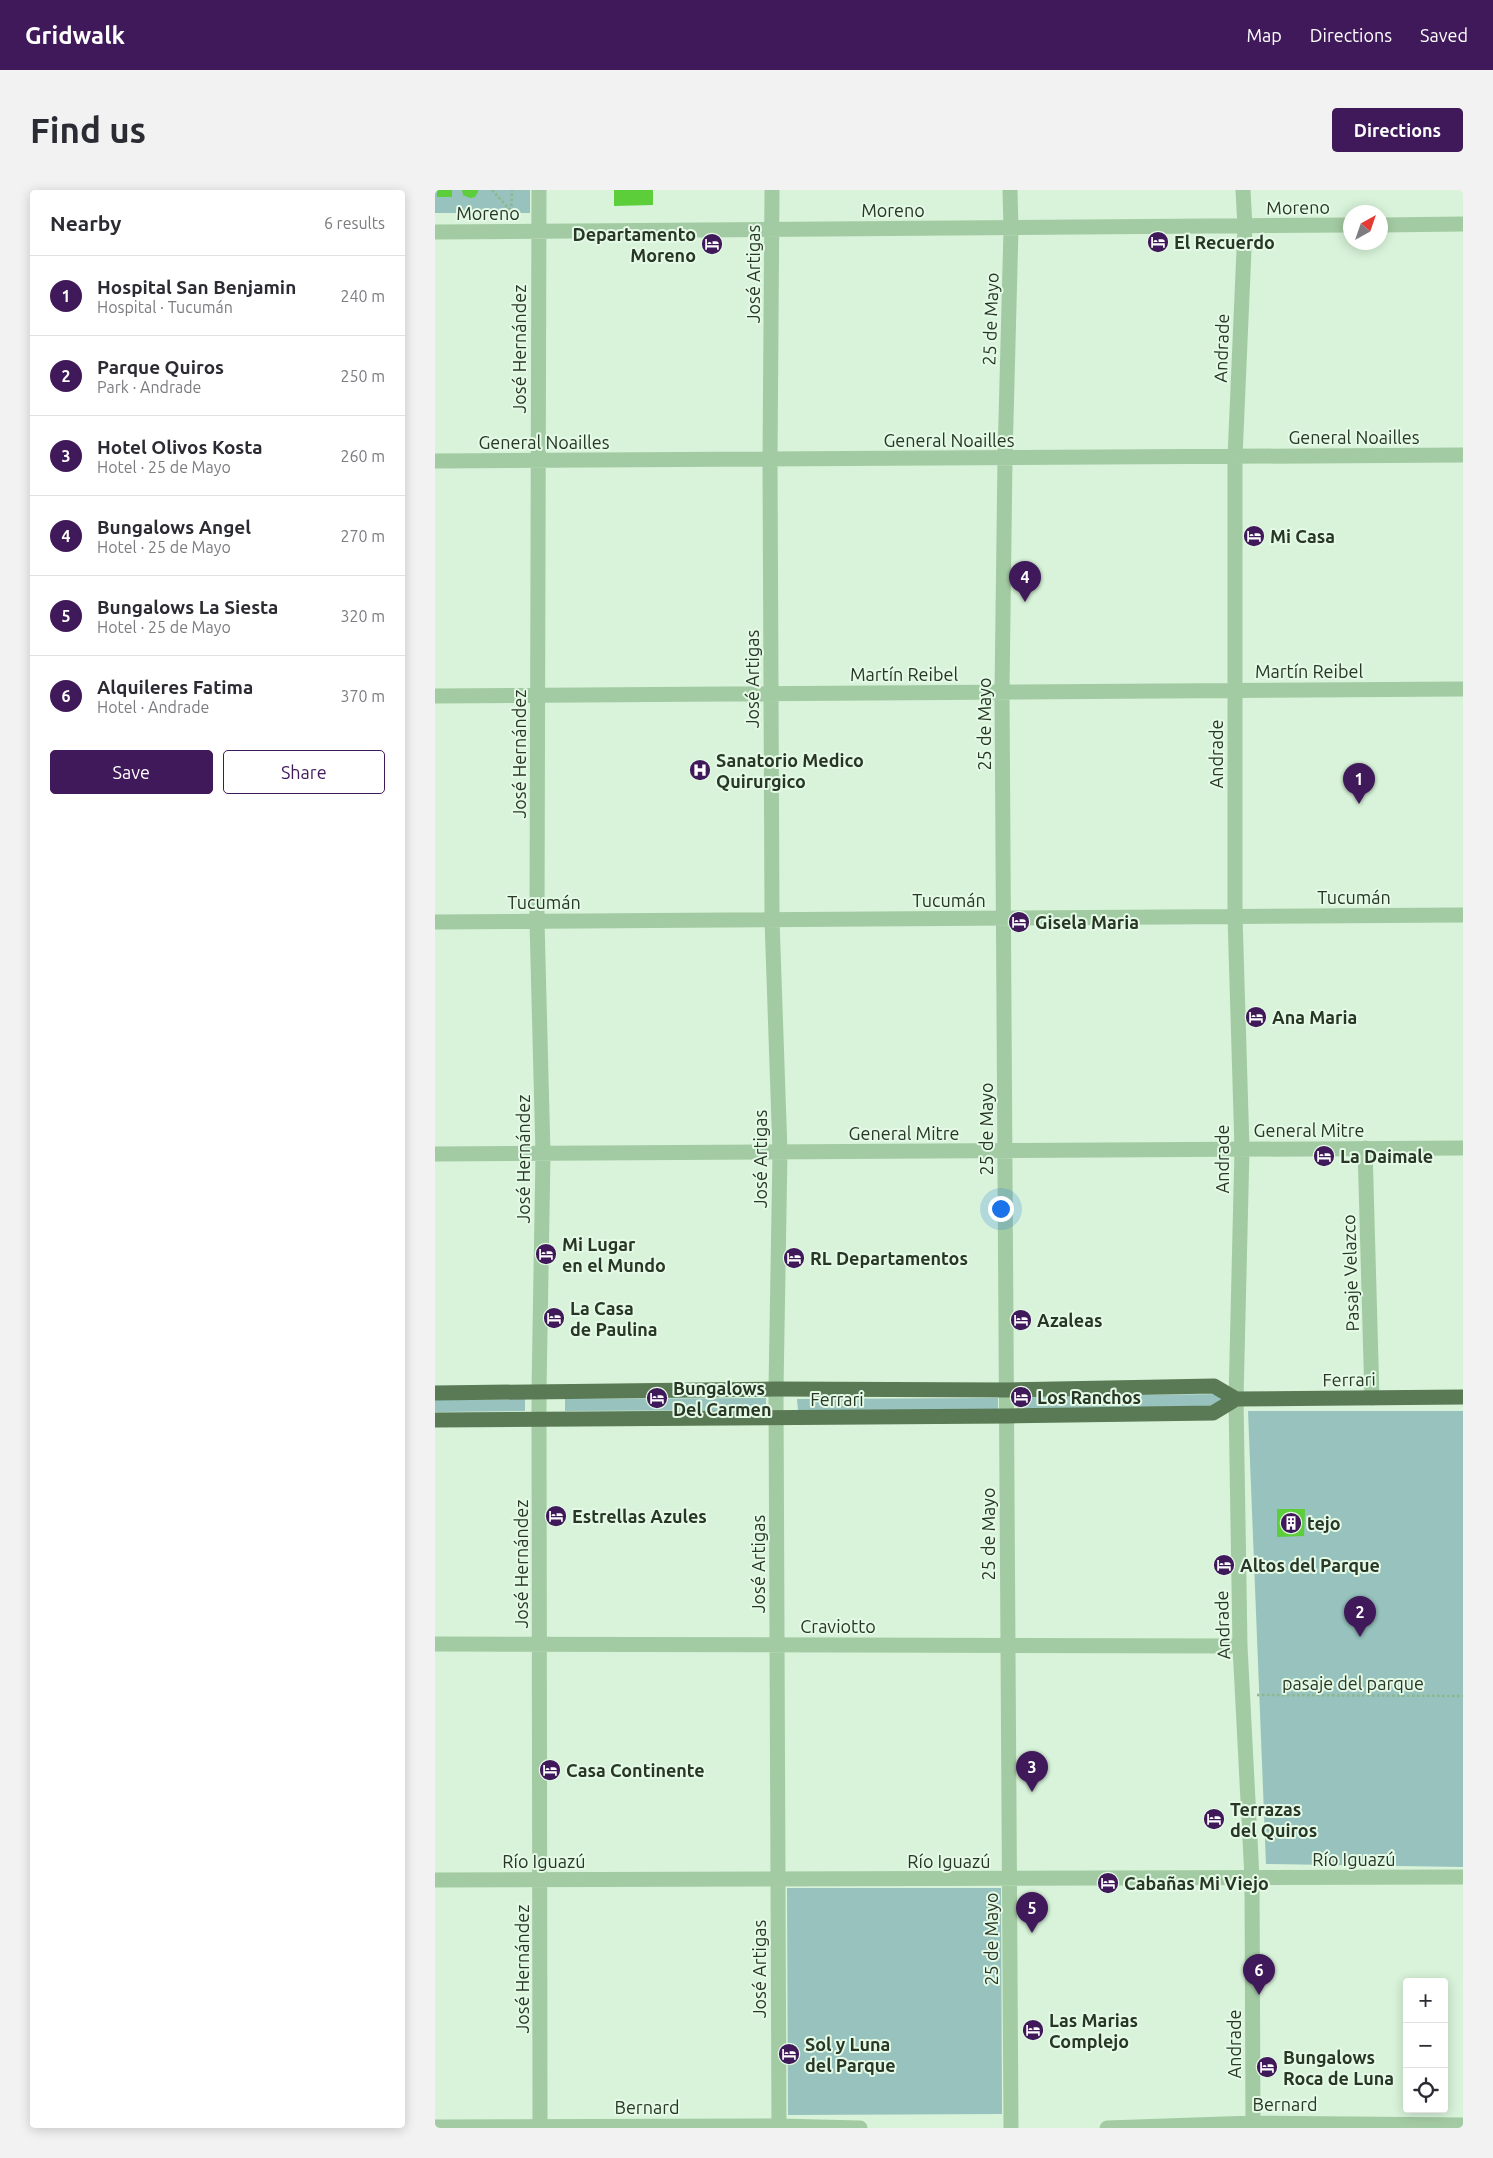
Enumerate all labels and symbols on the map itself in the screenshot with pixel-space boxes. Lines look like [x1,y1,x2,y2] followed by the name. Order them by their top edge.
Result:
[1266,196,1330,218] street label: Moreno
[861,200,925,220] street label: Moreno
[456,203,520,223] street label: Moreno
[1343,205,1388,250] north arrow
[573,224,696,265] place label: Departamento Moreno
[743,224,763,323] street label: José Artigas
[1146,230,1170,254] hotel icon: El Recuerdo
[700,232,724,256] hotel icon: Departamento Moreno
[1174,232,1275,252] place label: El Recuerdo
[978,272,1002,366] street label: 25 de Mayo
[509,284,529,414] street label: José Hernández
[1210,313,1232,383] street label: Andrade
[1288,427,1420,447] street label: General Noailles
[883,430,1015,450] street label: General Noailles
[478,432,610,452] street label: General Noailles
[1242,524,1266,548] hotel icon: Mi Casa
[1270,526,1335,546] place label: Mi Casa
[1009,561,1041,602] pin: 4
[742,629,762,728] street label: José Artigas
[1255,661,1363,681] street label: Martín Reibel
[850,664,958,684] street label: Martín Reibel
[974,677,994,771] street label: 25 de Mayo
[509,689,529,819] street label: José Hernández
[1206,719,1226,789] street label: Andrade
[716,750,864,791] place label: Sanatorio Medico Quirurgico
[688,758,712,782] hospital icon: Sanatorio Medico Quirurgico
[1343,763,1375,804] pin: 1
[1317,887,1391,907] street label: Tucumán
[912,890,986,910] street label: Tucumán
[507,892,581,912] street label: Tucumán
[1007,910,1031,934] hotel icon: Gisela Maria
[1035,912,1139,932] place label: Gisela Maria
[1244,1005,1268,1029] hotel icon: Ana Maria
[1272,1007,1357,1027] place label: Ana Maria
[976,1082,996,1176] street label: 25 de Mayo
[513,1094,533,1224] street label: José Hernández
[750,1109,770,1208] street label: José Artigas
[1254,1120,1364,1140] street label: General Mitre
[849,1123,959,1143] street label: General Mitre
[1212,1124,1232,1194] street label: Andrade
[1312,1144,1336,1168] hotel icon: La Daimale
[1340,1146,1433,1166] place label: La Daimale
[988,1196,1014,1222] your location
[1338,1214,1362,1332] street label: Pasaje Velazco
[562,1234,666,1275] place label: Mi Lugar en el Mundo
[534,1242,558,1266] hotel icon: Mi Lugar en el Mundo
[782,1246,806,1270] hotel icon: RL Departamentos
[810,1248,968,1268] place label: RL Departamentos
[570,1298,658,1339] place label: La Casa de Paulina
[542,1306,566,1330] hotel icon: La Casa de Paulina
[1009,1308,1033,1332] hotel icon: Azaleas
[1037,1310,1102,1330] place label: Azaleas
[1322,1369,1376,1389] street label: Ferrari
[673,1378,771,1419] place label: Bungalows Del Carmen
[1009,1385,1033,1409] hotel icon: Los Ranchos
[645,1386,669,1410] hotel icon: Bungalows Del Carmen
[1037,1387,1141,1407] place label: Los Ranchos
[810,1389,864,1409] street label: Ferrari
[978,1487,998,1581] street label: 25 de Mayo
[511,1499,531,1629] street label: José Hernández
[544,1504,568,1528] hotel icon: Estrellas Azules
[572,1506,707,1526] place label: Estrellas Azules
[1279,1511,1303,1535] building icon: tejo
[1307,1513,1341,1533] place label: tejo
[748,1514,768,1613] street label: José Artigas
[1212,1553,1236,1577] hotel icon: Altos del Parque
[1240,1555,1380,1575] place label: Altos del Parque
[1211,1590,1233,1660] street label: Andrade
[1344,1596,1376,1637] pin: 2
[800,1616,876,1636] street label: Craviotto
[1282,1673,1424,1693] street label: pasaje del parque
[1016,1751,1048,1792] pin: 3
[538,1758,562,1782] hotel icon: Casa Continente
[566,1760,705,1780] place label: Casa Continente
[1230,1799,1317,1840] place label: Terrazas del Quiros
[1202,1807,1226,1831] hotel icon: Terrazas del Quiros
[1312,1849,1396,1869] street label: Río Iguazú
[502,1851,586,1871] street label: Río Iguazú
[907,1851,991,1871] street label: Río Iguazú
[1096,1871,1120,1895] hotel icon: Cabañas Mi Viejo
[1124,1873,1269,1893] place label: Cabañas Mi Viejo
[981,1892,1001,1986] street label: 25 de Mayo
[1016,1892,1048,1933] pin: 5
[512,1904,532,2034] street label: José Hernández
[749,1919,769,2018] street label: José Artigas
[1243,1954,1275,1995] pin: 6
[1224,2009,1244,2079] street label: Andrade
[1049,2010,1138,2051] place label: Las Marias Complejo
[1021,2018,1045,2042] hotel icon: Las Marias Complejo
[805,2034,896,2075] place label: Sol y Luna del Parque
[777,2042,801,2066] hotel icon: Sol y Luna del Parque
[1283,2047,1394,2088] place label: Bungalows Roca de Luna
[1255,2055,1279,2079] hotel icon: Bungalows Roca de Luna
[1252,2094,1318,2114] street label: Bernard
[614,2097,680,2117] street label: Bernard

